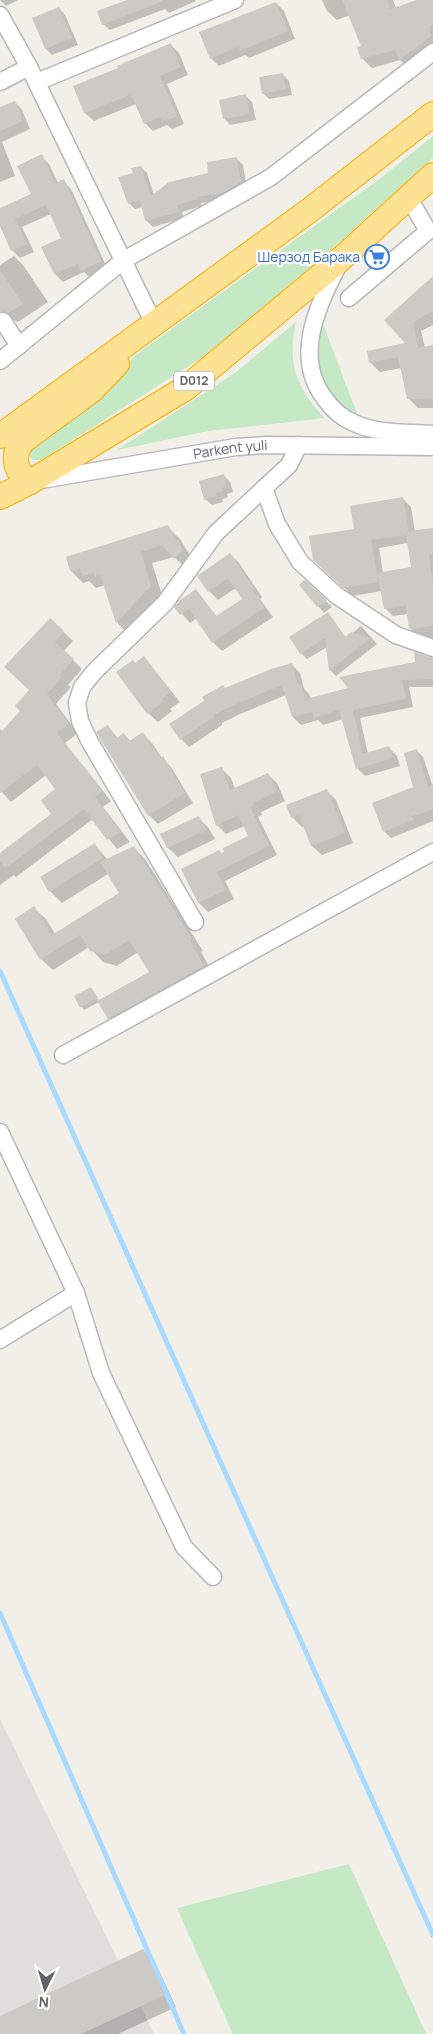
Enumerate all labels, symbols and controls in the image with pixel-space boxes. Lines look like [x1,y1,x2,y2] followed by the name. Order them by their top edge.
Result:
[364,244,390,270] supermarket icon: Шерзод Барака
[258,247,360,266] place label: Шерзод Барака
[174,372,214,391] road number: D012
[192,435,268,463] street label: Parkent yuli
[20,1964,70,2014] north arrow
[38,1993,50,2012] text: N

